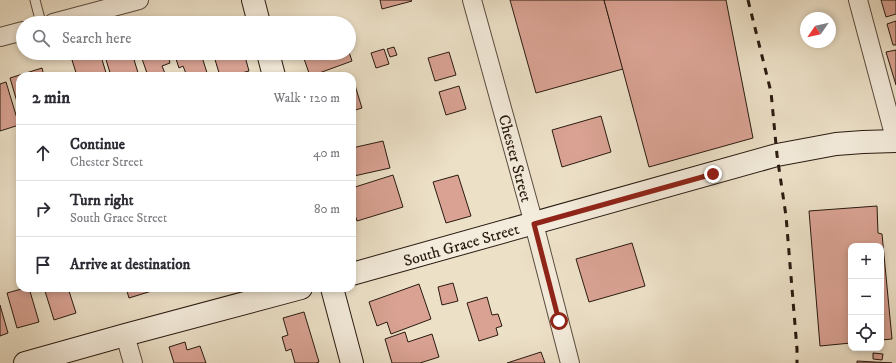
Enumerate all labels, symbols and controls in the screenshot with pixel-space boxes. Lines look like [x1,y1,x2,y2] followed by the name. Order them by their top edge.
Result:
[800,12,836,48] north arrow
[16,16,356,60] search box
[30,27,52,49] icon: search
[62,29,131,48] text: Search here
[32,87,70,109] text: 2 min
[274,90,340,106] text: Walk · 120 m
[494,112,536,204] street label: Chester Street
[70,135,125,154] text: Continue
[32,142,54,164] icon: ahead
[313,145,340,161] text: 40 m
[70,154,143,170] text: Chester Street
[704,165,722,183] route end
[70,191,133,210] text: Turn right
[32,198,54,220] icon: right
[314,201,340,217] text: 80 m
[70,210,167,226] text: South Grace Street
[401,219,522,271] street label: South Grace Street
[848,243,884,351] map controls
[848,243,884,279] button: +
[32,254,54,276] icon: arrive
[70,255,190,274] text: Arrive at destination
[848,279,884,315] button: −
[550,312,568,330] route start
[848,315,884,351] button: locate

